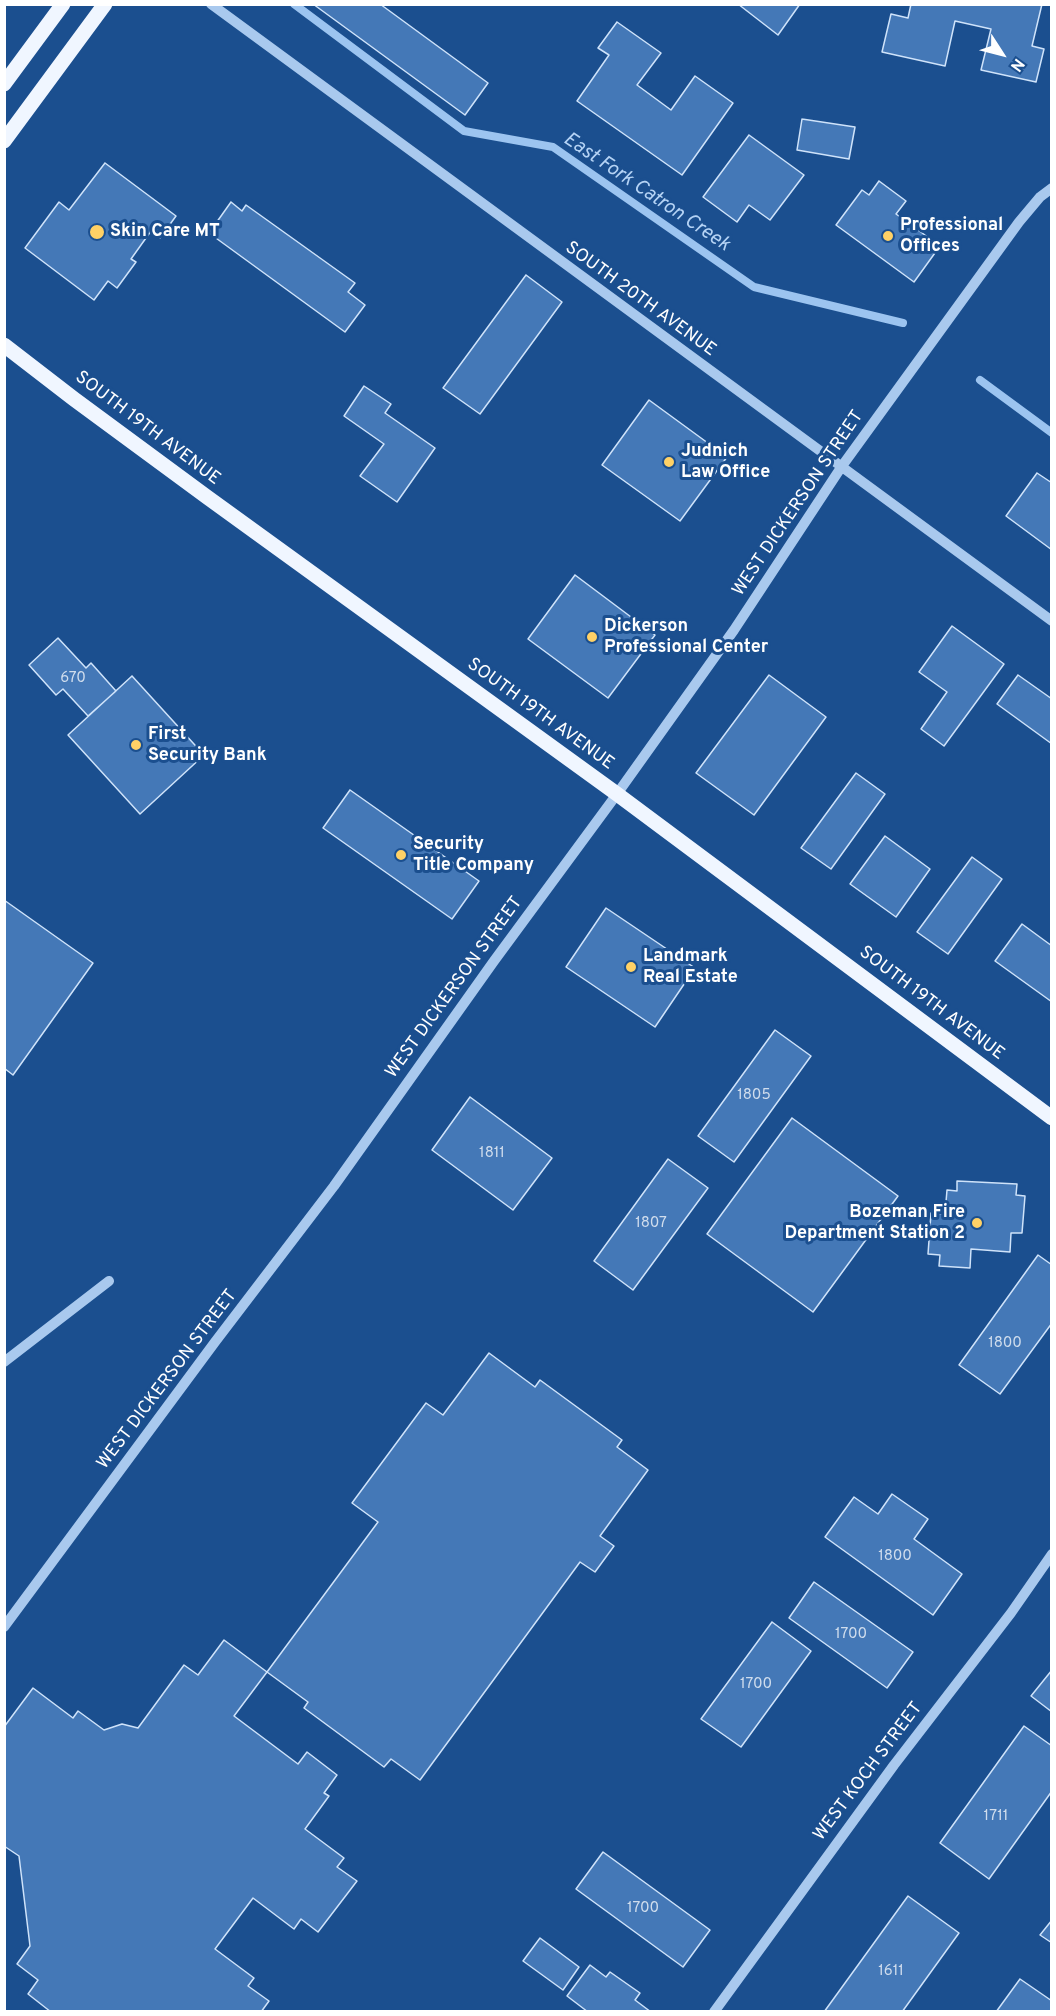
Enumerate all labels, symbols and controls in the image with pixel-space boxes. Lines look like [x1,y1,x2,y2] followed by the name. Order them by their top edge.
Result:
[972,24,1032,84] north arrow
[1005,54,1028,75] text: N
[558,128,734,258] water label: East Fork Catron Creek
[900,215,1003,258] place label: Professional Offices
[110,221,220,243] place label: Skin Care MT
[88,223,106,241] marker: Skin Care MT
[881,229,895,243] marker: Professional Offices
[560,238,720,362] street label: SOUTH 20TH AVENUE
[70,367,224,491] street label: SOUTH 19TH AVENUE
[729,407,869,601] street label: WEST DICKERSON STREET
[681,441,770,484] place label: Judnich Law Office
[662,455,676,469] marker: Judnich Law Office
[604,616,768,658] place label: Dickerson Professional Center
[585,630,599,644] marker: Dickerson Professional Center
[462,654,618,776] street label: SOUTH 19TH AVENUE
[60,670,86,688] house number: 670
[148,724,267,766] place label: First Security Bank
[129,738,143,752] marker: First Security Bank
[413,834,534,876] place label: Security Title Company
[394,848,408,862] marker: Security Title Company
[382,893,528,1083] street label: WEST DICKERSON STREET
[854,942,1008,1066] street label: SOUTH 19TH AVENUE
[643,946,738,988] place label: Landmark Real Estate
[624,960,638,974] marker: Landmark Real Estate
[737,1087,771,1105] house number: 1805
[479,1145,505,1163] house number: 1811
[784,1202,965,1244] place label: Bozeman Fire Department Station 2
[635,1215,667,1233] house number: 1807
[970,1216,984,1230] marker: Bozeman Fire Department Station 2
[93,1286,243,1474] street label: WEST DICKERSON STREET
[988,1335,1022,1353] house number: 1800
[878,1548,912,1566] house number: 1800
[835,1626,867,1644] house number: 1700
[740,1676,772,1694] house number: 1700
[810,1698,928,1846] street label: WEST KOCH STREET
[984,1808,1008,1826] house number: 1711
[627,1900,659,1918] house number: 1700
[878,1963,904,1981] house number: 1611

